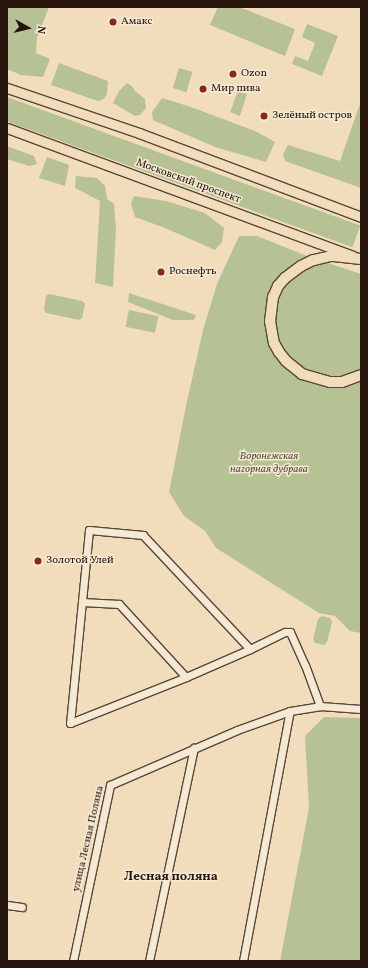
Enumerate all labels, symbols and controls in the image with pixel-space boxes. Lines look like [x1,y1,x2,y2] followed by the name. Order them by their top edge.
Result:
[8,8,48,48] north arrow
[121,15,152,29] place label: Амакс
[108,17,118,27] marker: Амакс
[32,25,48,35] text: N
[241,67,267,81] place label: Ozon
[228,69,238,79] marker: Ozon
[211,82,261,96] place label: Мир пива
[198,84,208,94] marker: Мир пива
[272,109,352,123] place label: Зелёный остров
[259,111,269,121] marker: Зелёный остров
[134,157,242,207] street label: Московский проспект
[169,265,217,279] place label: Роснефть
[156,267,166,277] marker: Роснефть
[230,451,308,477] park label: Воронежская нагорная дубрава
[46,554,114,568] place label: Золотой Улей
[33,556,43,566] marker: Золотой Улей
[70,785,108,893] street label: улица Лесная Поляна
[124,869,218,885] district label: Лесная поляна

